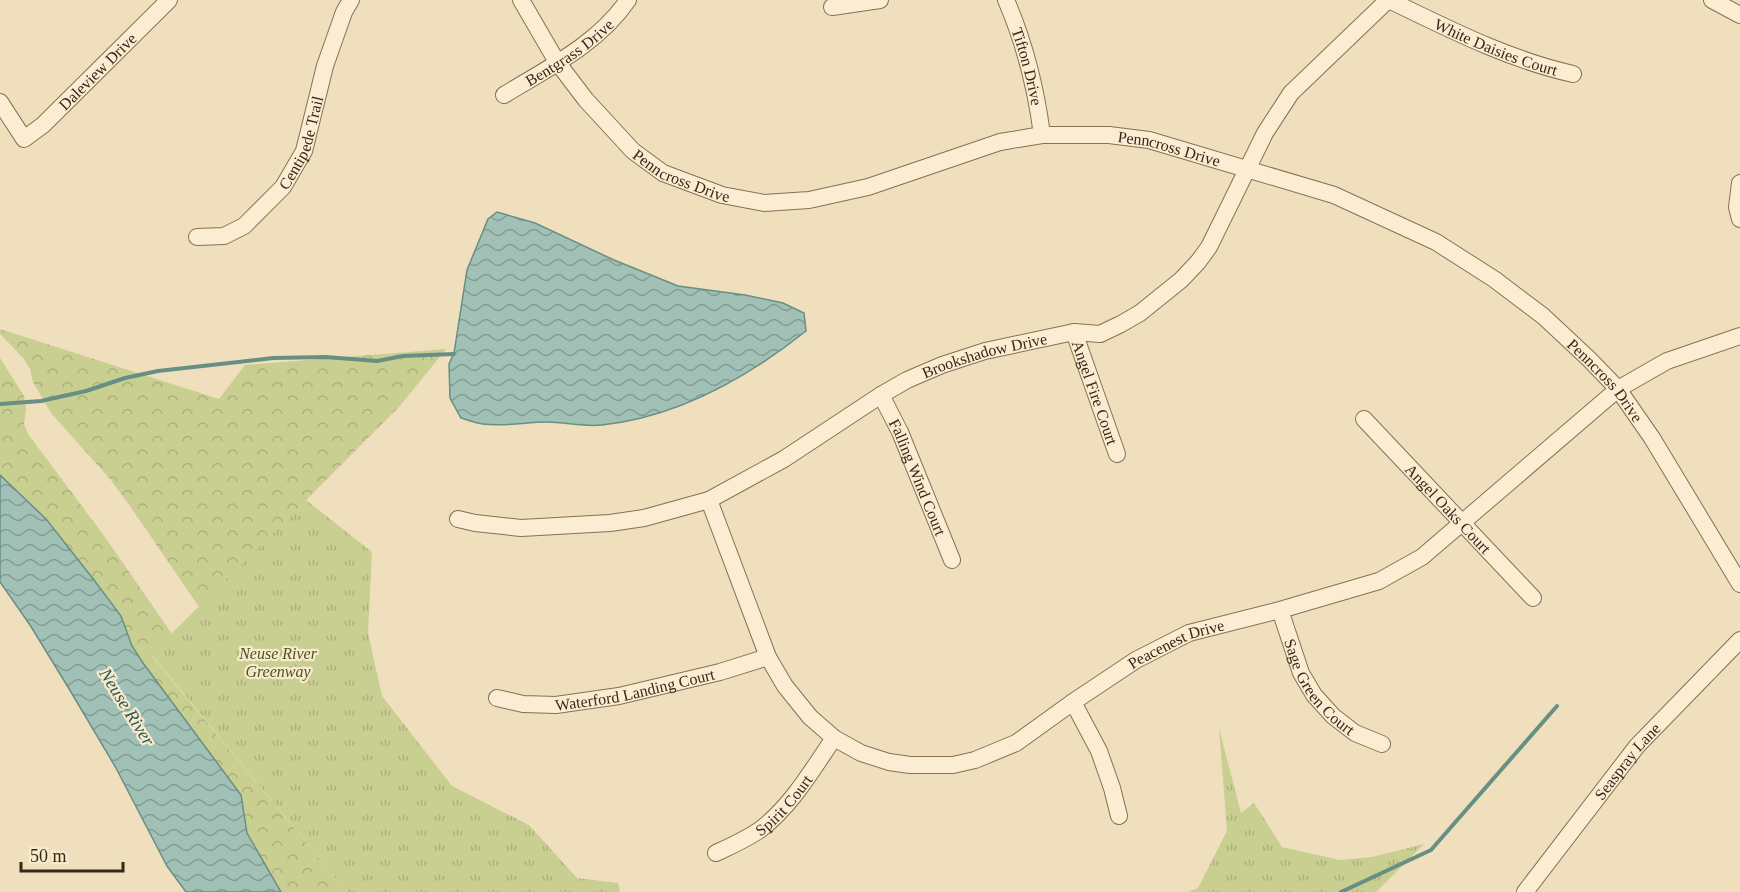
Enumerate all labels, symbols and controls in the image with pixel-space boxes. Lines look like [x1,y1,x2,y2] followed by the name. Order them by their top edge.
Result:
[522,15,617,89] street label: Bentgrass Drive
[1432,15,1560,78] street label: White Daisies Court
[1009,25,1046,107] street label: Tifton Drive
[55,29,139,113] street label: Daleview Drive
[275,94,326,192] street label: Centipede Trail
[1117,128,1222,169] street label: Penncross Drive
[630,146,731,205] street label: Penncross Drive
[919,330,1048,381] street label: Brookshadow Drive
[1564,335,1647,425] street label: Penncross Drive
[1069,338,1122,447] street label: Angel Fire Court
[886,416,950,538] street label: Falling Wind Court
[1402,460,1495,557] street label: Angel Oaks Court
[1124,616,1226,672] street label: Peacenest Drive
[1282,636,1358,738] street label: Sage Green Court
[238,645,318,681] park label: Neuse River Greenway
[95,664,159,750] water label: Neuse River
[554,665,717,714] street label: Waterford Landing Court
[1591,719,1663,803] street label: Seaspray Lane
[752,771,815,839] street label: Spirit Court
[21,835,123,873] scale bar
[30,846,67,866] text: 50 m

